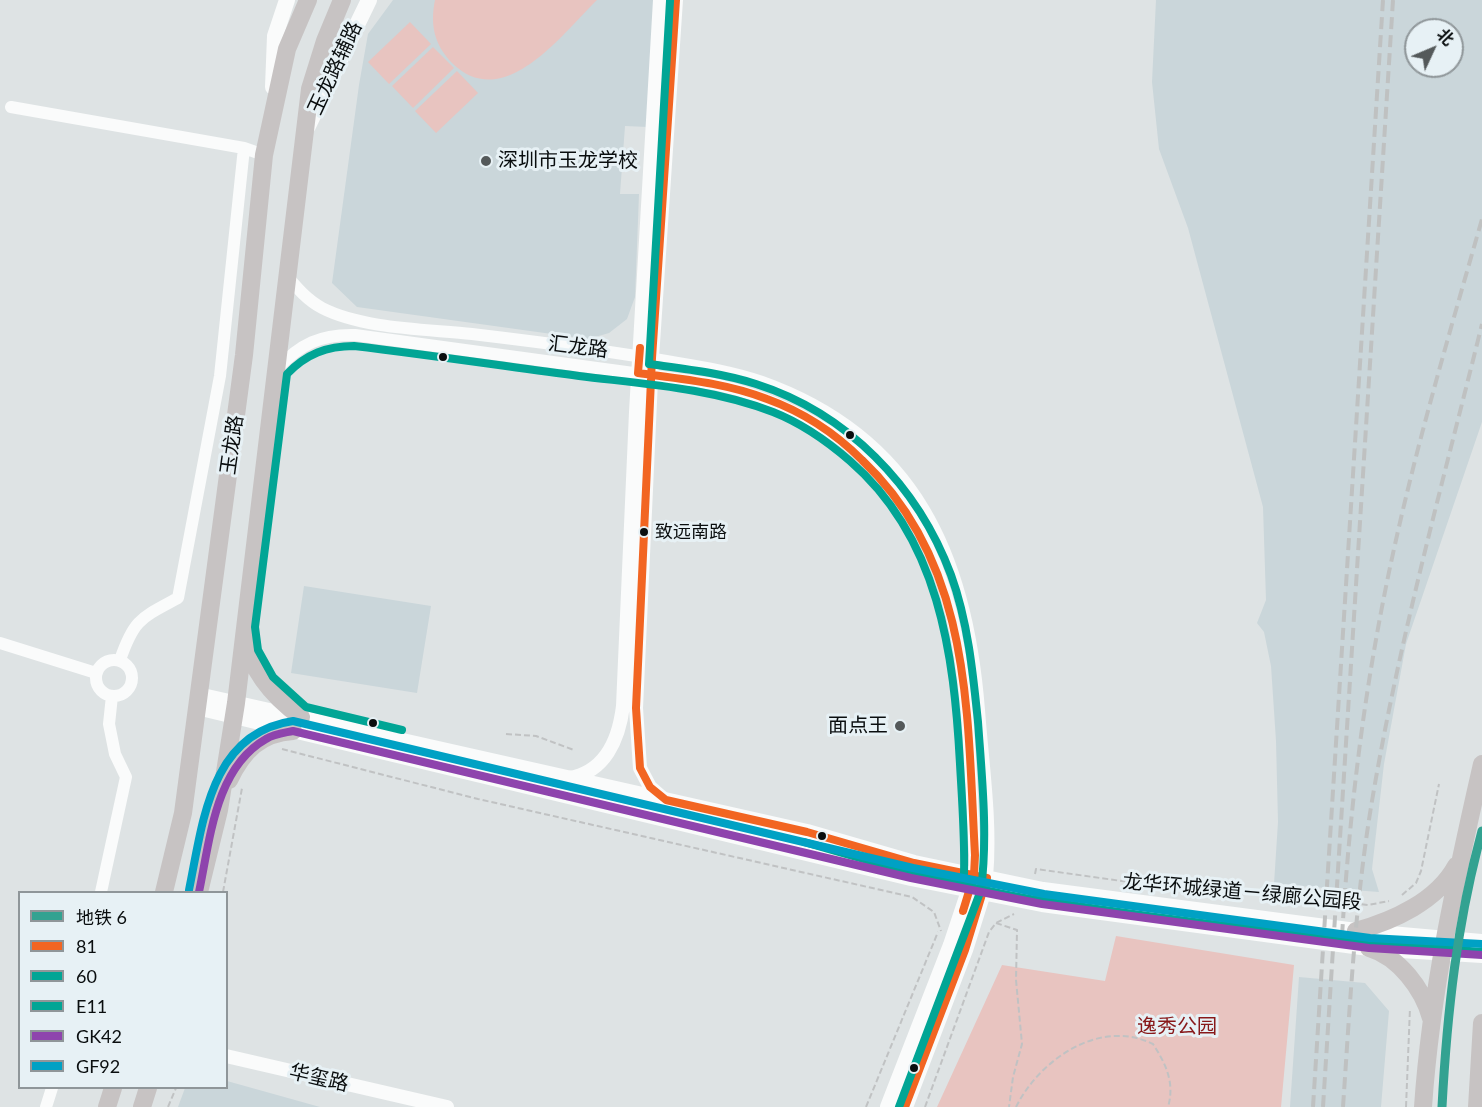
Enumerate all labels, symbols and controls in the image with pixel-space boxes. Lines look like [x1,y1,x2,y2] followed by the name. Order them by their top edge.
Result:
[303,18,367,118] street label: 玉龙路辅路
[1404,18,1464,78] north arrow
[1433,24,1458,49] text: 北
[498,149,638,173] place label: 深圳市玉龙学校
[479,154,493,168] marker: 深圳市玉龙学校
[547,331,609,363] street label: 汇龙路
[437,351,449,363] unlabelled marker
[216,414,248,476] street label: 玉龙路
[844,429,856,441] unlabelled marker
[655,521,727,543] place label: 致远南路
[638,526,650,538] marker: 致远南路
[828,714,888,738] place label: 面点王
[367,717,379,729] unlabelled marker
[893,719,907,733] marker: 面点王
[816,830,828,842] unlabelled marker
[1121,870,1363,914] street label: 龙华环城绿道－绿廊公园段
[18,891,228,1089] legend
[76,906,127,928] text: 地铁 6
[76,935,97,957] text: 81
[76,965,97,987] text: 60
[76,995,107,1017] text: E11
[1137,1015,1217,1039] park label: 逸秀公园
[76,1025,122,1047] text: GK42
[76,1055,120,1077] text: GF92
[287,1060,351,1096] street label: 华玺路
[908,1062,920,1074] unlabelled marker

